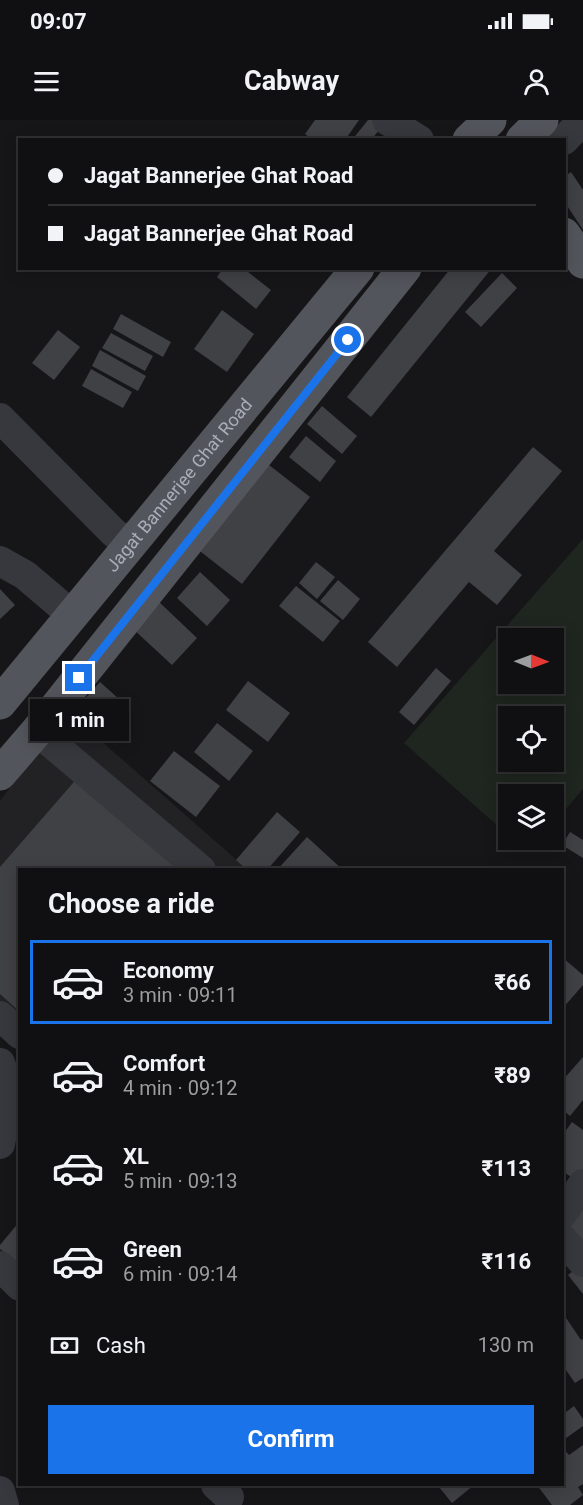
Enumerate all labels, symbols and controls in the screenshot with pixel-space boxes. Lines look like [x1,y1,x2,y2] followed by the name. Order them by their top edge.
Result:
[30,9,87,34] text: 09:07
[30,65,63,98] icon: menu
[244,65,339,97] text: Cabway
[520,65,553,98] icon: person
[84,163,353,188] text: Jagat Bannerjee Ghat Road
[84,221,353,246] text: Jagat Bannerjee Ghat Road
[334,326,361,353] route start
[101,394,256,576] street label: Jagat Bannerjee Ghat Road
[498,628,564,694] north arrow
[498,628,564,850] map controls
[65,664,92,691] route end
[29,699,128,741] callout: 1 min
[498,706,564,772] button: locate
[54,708,105,732] text: 1 min
[498,784,564,850] button: layers
[48,888,214,920] text: Choose a ride
[51,955,105,1009] icon: car
[123,958,214,983] text: Economy
[494,970,531,995] text: ₹66
[123,983,238,1007] text: 3 min · 09:11
[51,1048,105,1102] icon: car
[123,1051,205,1076] text: Comfort
[494,1063,531,1088] text: ₹89
[123,1076,238,1100] text: 4 min · 09:12
[51,1141,105,1195] icon: car
[123,1144,149,1169] text: XL
[482,1156,531,1181] text: ₹113
[123,1169,238,1193] text: 5 min · 09:13
[51,1234,105,1288] icon: car
[123,1237,182,1262] text: Green
[482,1249,531,1274] text: ₹116
[123,1262,238,1286] text: 6 min · 09:14
[48,1329,81,1362] icon: cash
[96,1333,146,1358] text: Cash
[478,1333,534,1357] text: 130 m
[48,1405,534,1474] button: Confirm

